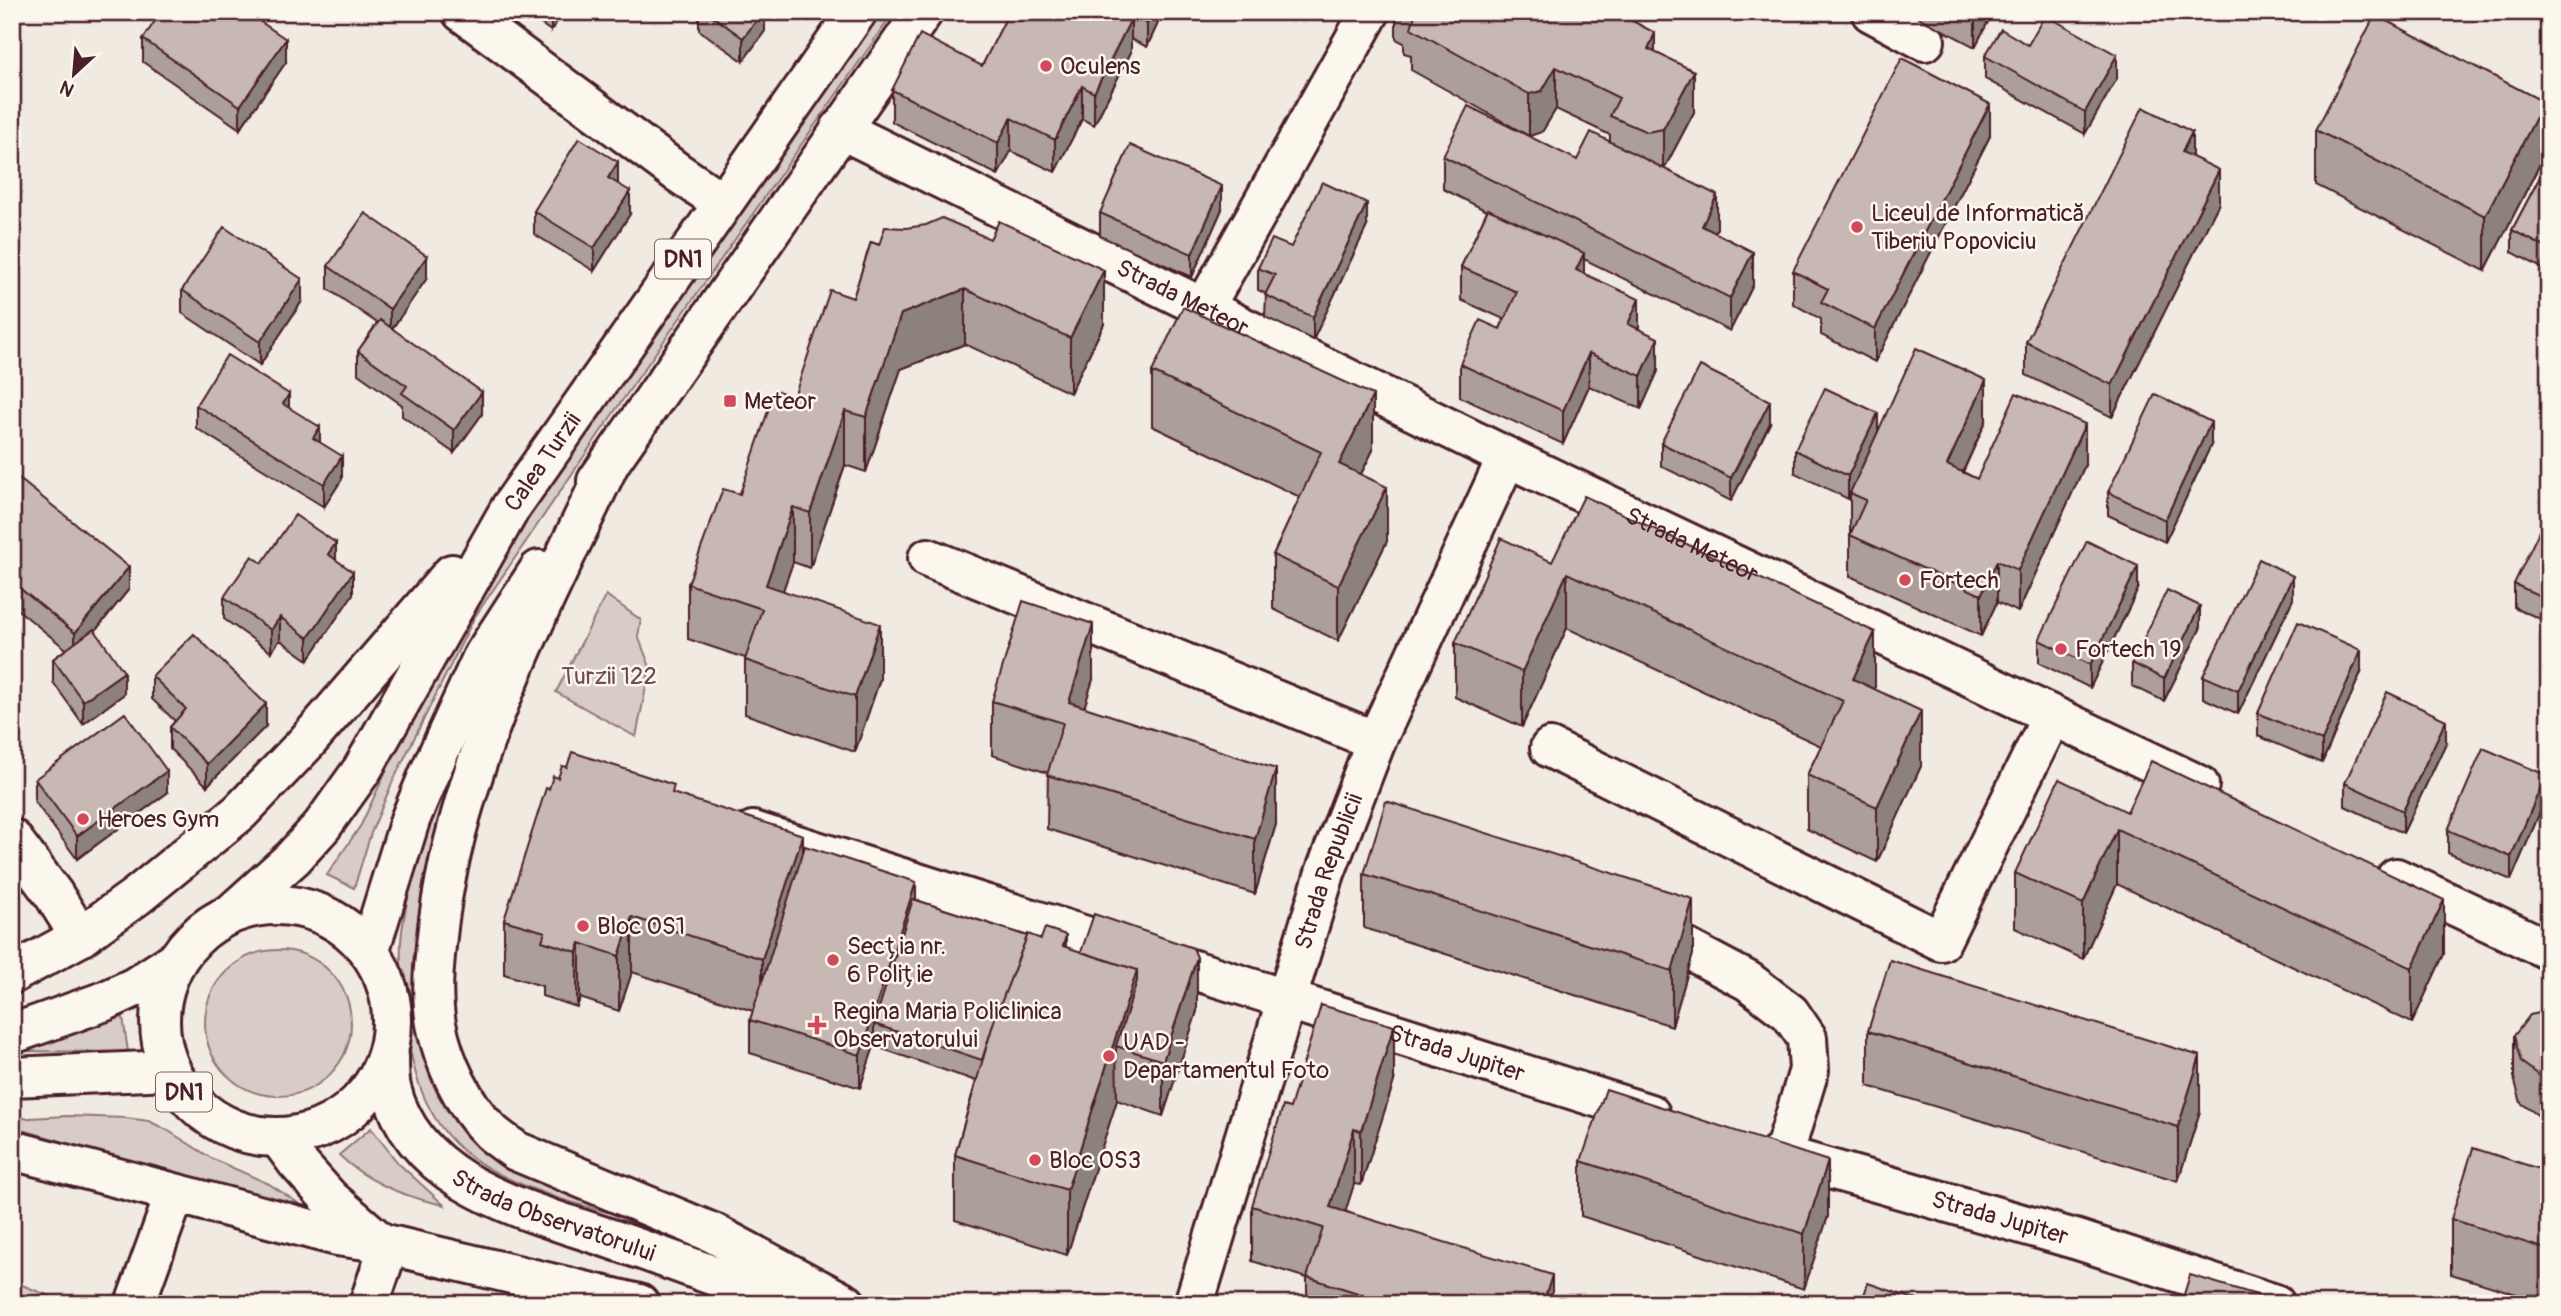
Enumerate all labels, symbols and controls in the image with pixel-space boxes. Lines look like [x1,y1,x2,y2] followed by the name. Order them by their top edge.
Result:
[38,38,108,108] north arrow
[1060,52,1141,81] place label: Oculens
[1038,58,1054,74] marker: Oculens
[56,75,78,102] text: N
[1871,199,2085,256] place label: Liceul de Informatică Tiberiu Popoviciu
[1849,219,1865,235] marker: Liceul de Informatică Tiberiu Popoviciu
[655,240,711,278] road number: DN1
[1112,253,1254,342] street label: Strada Meteor
[744,387,817,416] place label: Meteor
[722,393,738,409] marker: Meteor
[498,407,587,517] street label: Calea Turzii
[1621,501,1764,589] street label: Strada Meteor
[1919,566,1999,595] place label: Fortech
[1897,572,1913,588] marker: Fortech
[2075,635,2182,664] place label: Fortech 19
[2053,641,2069,657] marker: Fortech 19
[561,662,657,691] park label: Turzii 122
[1288,789,1369,953] street label: Strada Republicii
[97,805,219,834] place label: Heroes Gym
[75,811,91,827] marker: Heroes Gym
[597,912,685,941] place label: Bloc OS1
[575,918,591,934] marker: Bloc OS1
[847,932,946,989] place label: Secția nr. 6 Poliție
[825,952,841,968] marker: Secția nr. 6 Poliție
[833,997,1062,1054] place label: Regina Maria Policlinica Observatorului
[807,1015,827,1035] marker: Regina Maria Policlinica Observatorului
[1385,1018,1529,1088] street label: Strada Jupiter
[1123,1028,1329,1085] place label: UAD - Departamentul Foto
[1101,1048,1117,1064] marker: UAD - Departamentul Foto
[156,1072,212,1112] road number: DN1
[1049,1146,1141,1175] place label: Bloc OS3
[1027,1152,1043,1168] marker: Bloc OS3
[446,1163,659,1268] street label: Strada Observatorului
[1928,1184,2072,1251] street label: Strada Jupiter

